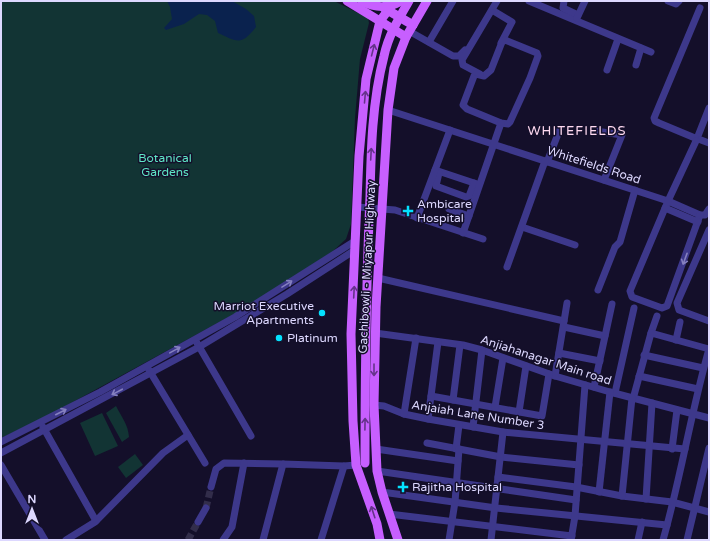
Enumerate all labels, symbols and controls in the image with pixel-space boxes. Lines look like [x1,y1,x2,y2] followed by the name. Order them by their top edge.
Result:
[370,44,378,57] one-way arrow
[361,91,368,104] one-way arrow
[527,123,627,139] district label: WHITEFIELDS
[545,143,643,187] street label: Whitefields Road
[367,148,375,161] one-way arrow
[138,151,192,179] park label: Botanical Gardens
[355,180,379,354] street label: Gachibowli - Miyapur Highway
[417,197,472,225] place label: Ambicare Hospital
[402,205,414,217] marker: Ambicare Hospital
[680,252,688,264] one-way arrow
[281,280,293,288] one-way arrow
[350,286,357,299] one-way arrow
[213,299,314,327] place label: Marriot Executive Apartments
[317,308,327,318] marker: Marriot Executive Apartments
[287,331,338,345] place label: Platinum
[479,332,613,388] street label: Anjiahanagar Main road
[274,333,284,343] marker: Platinum
[169,346,181,354] one-way arrow
[370,363,378,376] one-way arrow
[111,388,123,396] one-way arrow
[411,398,545,432] street label: Anjaiah Lane Number 3
[55,408,67,415] one-way arrow
[361,418,369,431] one-way arrow
[412,480,502,494] place label: Rajitha Hospital
[397,481,409,493] marker: Rajitha Hospital
[12,489,52,529] north arrow
[28,493,36,506] text: N
[369,507,377,519] one-way arrow

